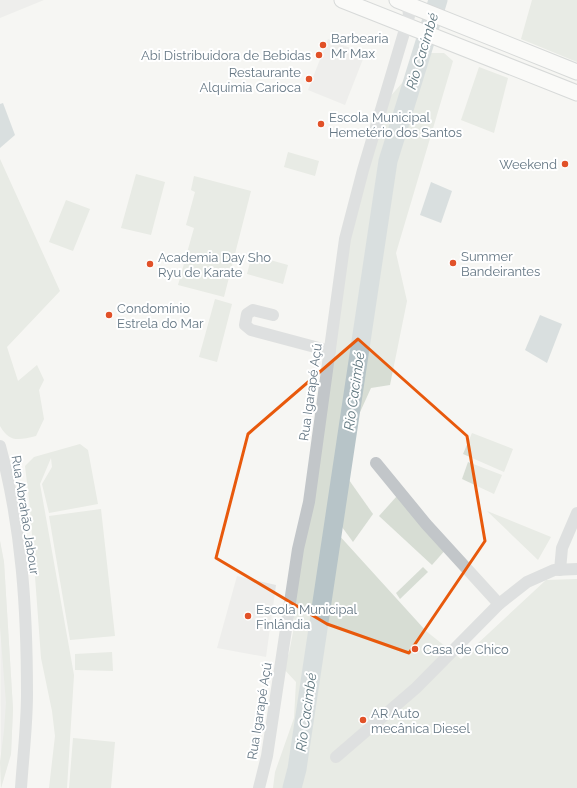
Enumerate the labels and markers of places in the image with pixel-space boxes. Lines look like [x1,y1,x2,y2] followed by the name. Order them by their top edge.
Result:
[331,31,389,61] place label: Barbearia Mr Max
[318,40,328,50] marker: Barbearia Mr Max
[141,48,311,63] place label: Abi Distribuidora de Bebidas
[314,50,324,60] marker: Abi Distribuidora de Bebidas
[200,65,301,95] place label: Restaurante Alquimia Carioca
[304,74,314,84] marker: Restaurante Alquimia Carioca
[329,110,462,140] place label: Escola Municipal Hemetério dos Santos
[316,119,326,129] marker: Escola Municipal Hemetério dos Santos
[499,157,557,172] place label: Weekend
[560,159,570,169] marker: Weekend
[461,249,540,279] place label: Summer Bandeirantes
[158,250,271,280] place label: Academia Day Sho Ryu de Karate
[448,258,458,268] marker: Summer Bandeirantes
[145,259,155,269] marker: Academia Day Sho Ryu de Karate
[117,301,204,331] place label: Condomínio Estrela do Mar
[104,310,114,320] marker: Condomínio Estrela do Mar
[256,602,358,632] place label: Escola Municipal Finlândia
[243,611,253,621] marker: Escola Municipal Finlândia
[423,642,509,657] place label: Casa de Chico
[410,644,420,654] marker: Casa de Chico
[371,706,470,736] place label: AR Auto mecânica Diesel
[358,715,368,725] marker: AR Auto mecânica Diesel

